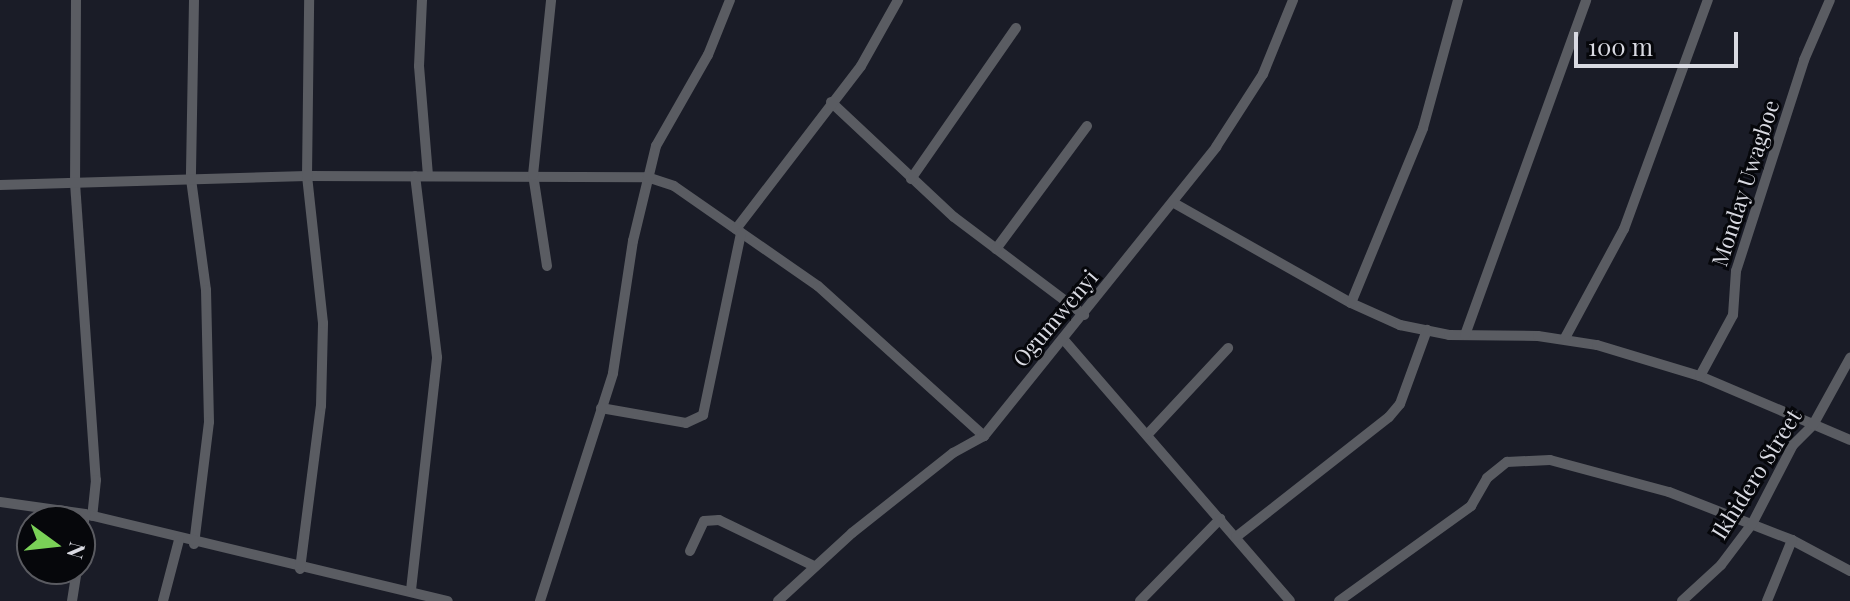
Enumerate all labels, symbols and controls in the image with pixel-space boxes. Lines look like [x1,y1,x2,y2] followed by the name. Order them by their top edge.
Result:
[1578,16,1742,66] scale bar
[1588,30,1653,62] text: 100 m
[1706,96,1784,270] street label: Monday Uwagboe
[1007,264,1103,372] street label: Ogumwenyi
[1706,404,1806,544] street label: Ikhidero Street
[16,505,96,585] north arrow
[61,539,94,562] text: N

